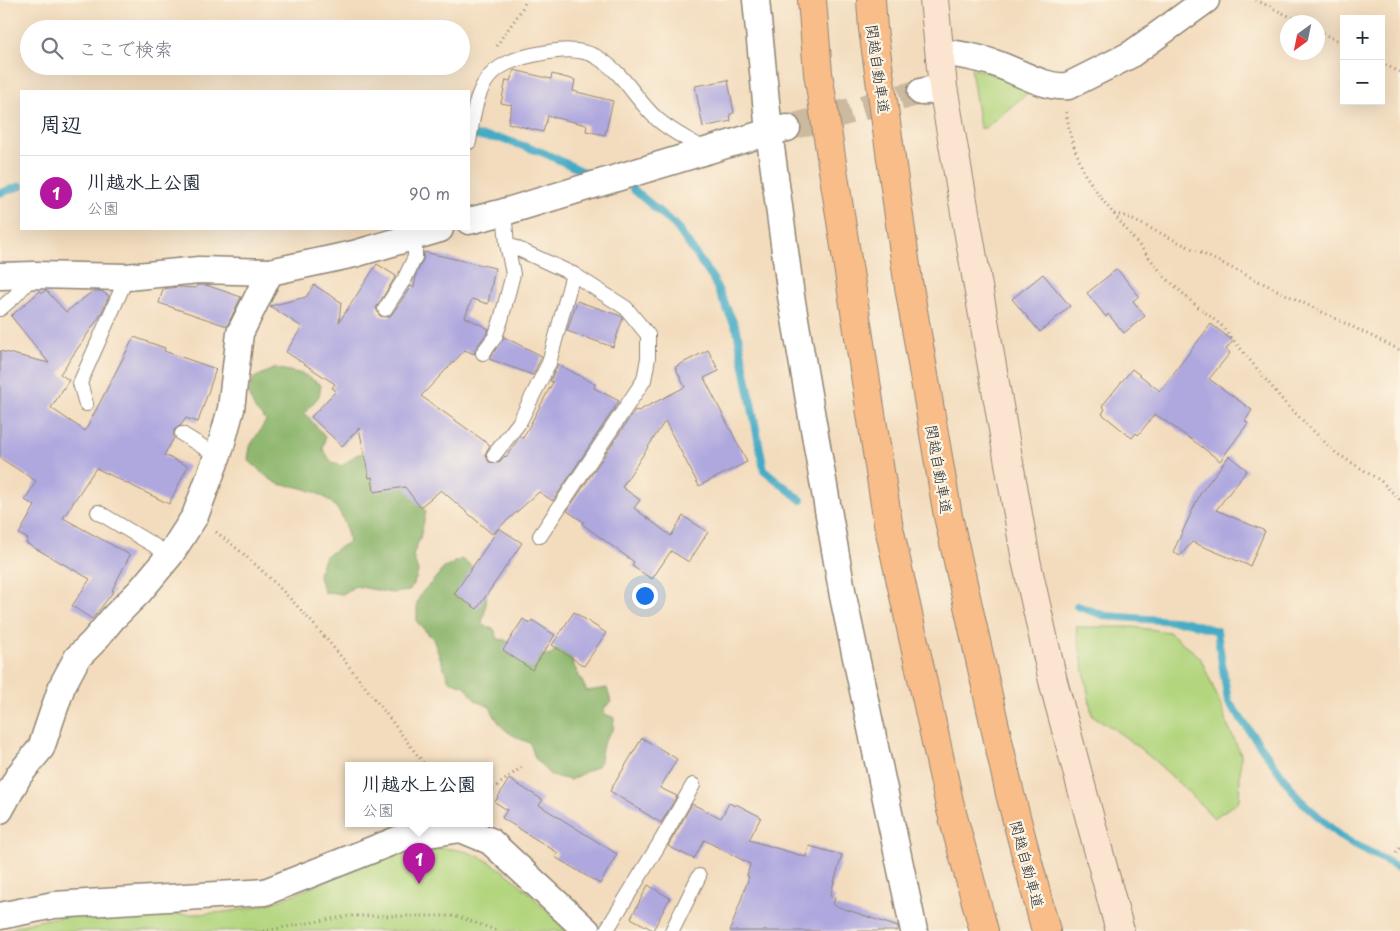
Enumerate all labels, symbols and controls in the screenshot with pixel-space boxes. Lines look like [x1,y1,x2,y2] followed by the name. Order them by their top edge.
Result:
[1280,15,1325,60] north arrow
[1340,15,1385,105] map controls
[1340,15,1385,60] button: +
[20,20,470,75] search box
[861,23,897,115] street label: 関越自動車道
[38,34,66,62] icon: search
[78,34,173,62] text: ここで検索
[1340,60,1385,105] button: −
[40,107,82,139] text: 周辺
[87,167,201,195] text: 川越水上公園
[52,181,60,205] text: 1
[409,181,450,205] text: 90 m
[87,195,119,219] text: 公園
[921,423,959,515] street label: 関越自動車道
[632,583,658,609] your location
[345,762,493,827] popup
[362,769,476,797] text: 川越水上公園
[362,797,394,821] text: 公園
[1005,818,1051,910] street label: 関越自動車道
[403,843,435,884] pin: 1

